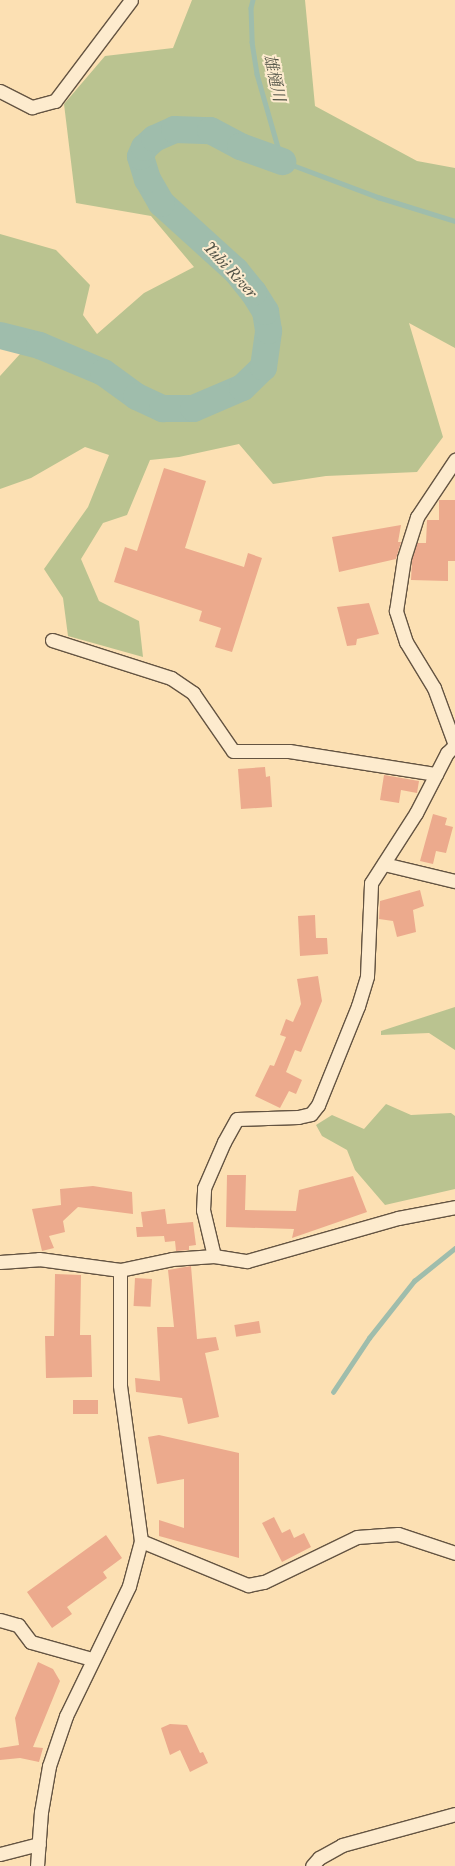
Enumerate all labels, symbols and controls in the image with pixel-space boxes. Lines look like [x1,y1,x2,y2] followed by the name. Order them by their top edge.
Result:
[259,52,289,104] water label: 雄樋川
[199,238,261,302] water label: Yuhi River

